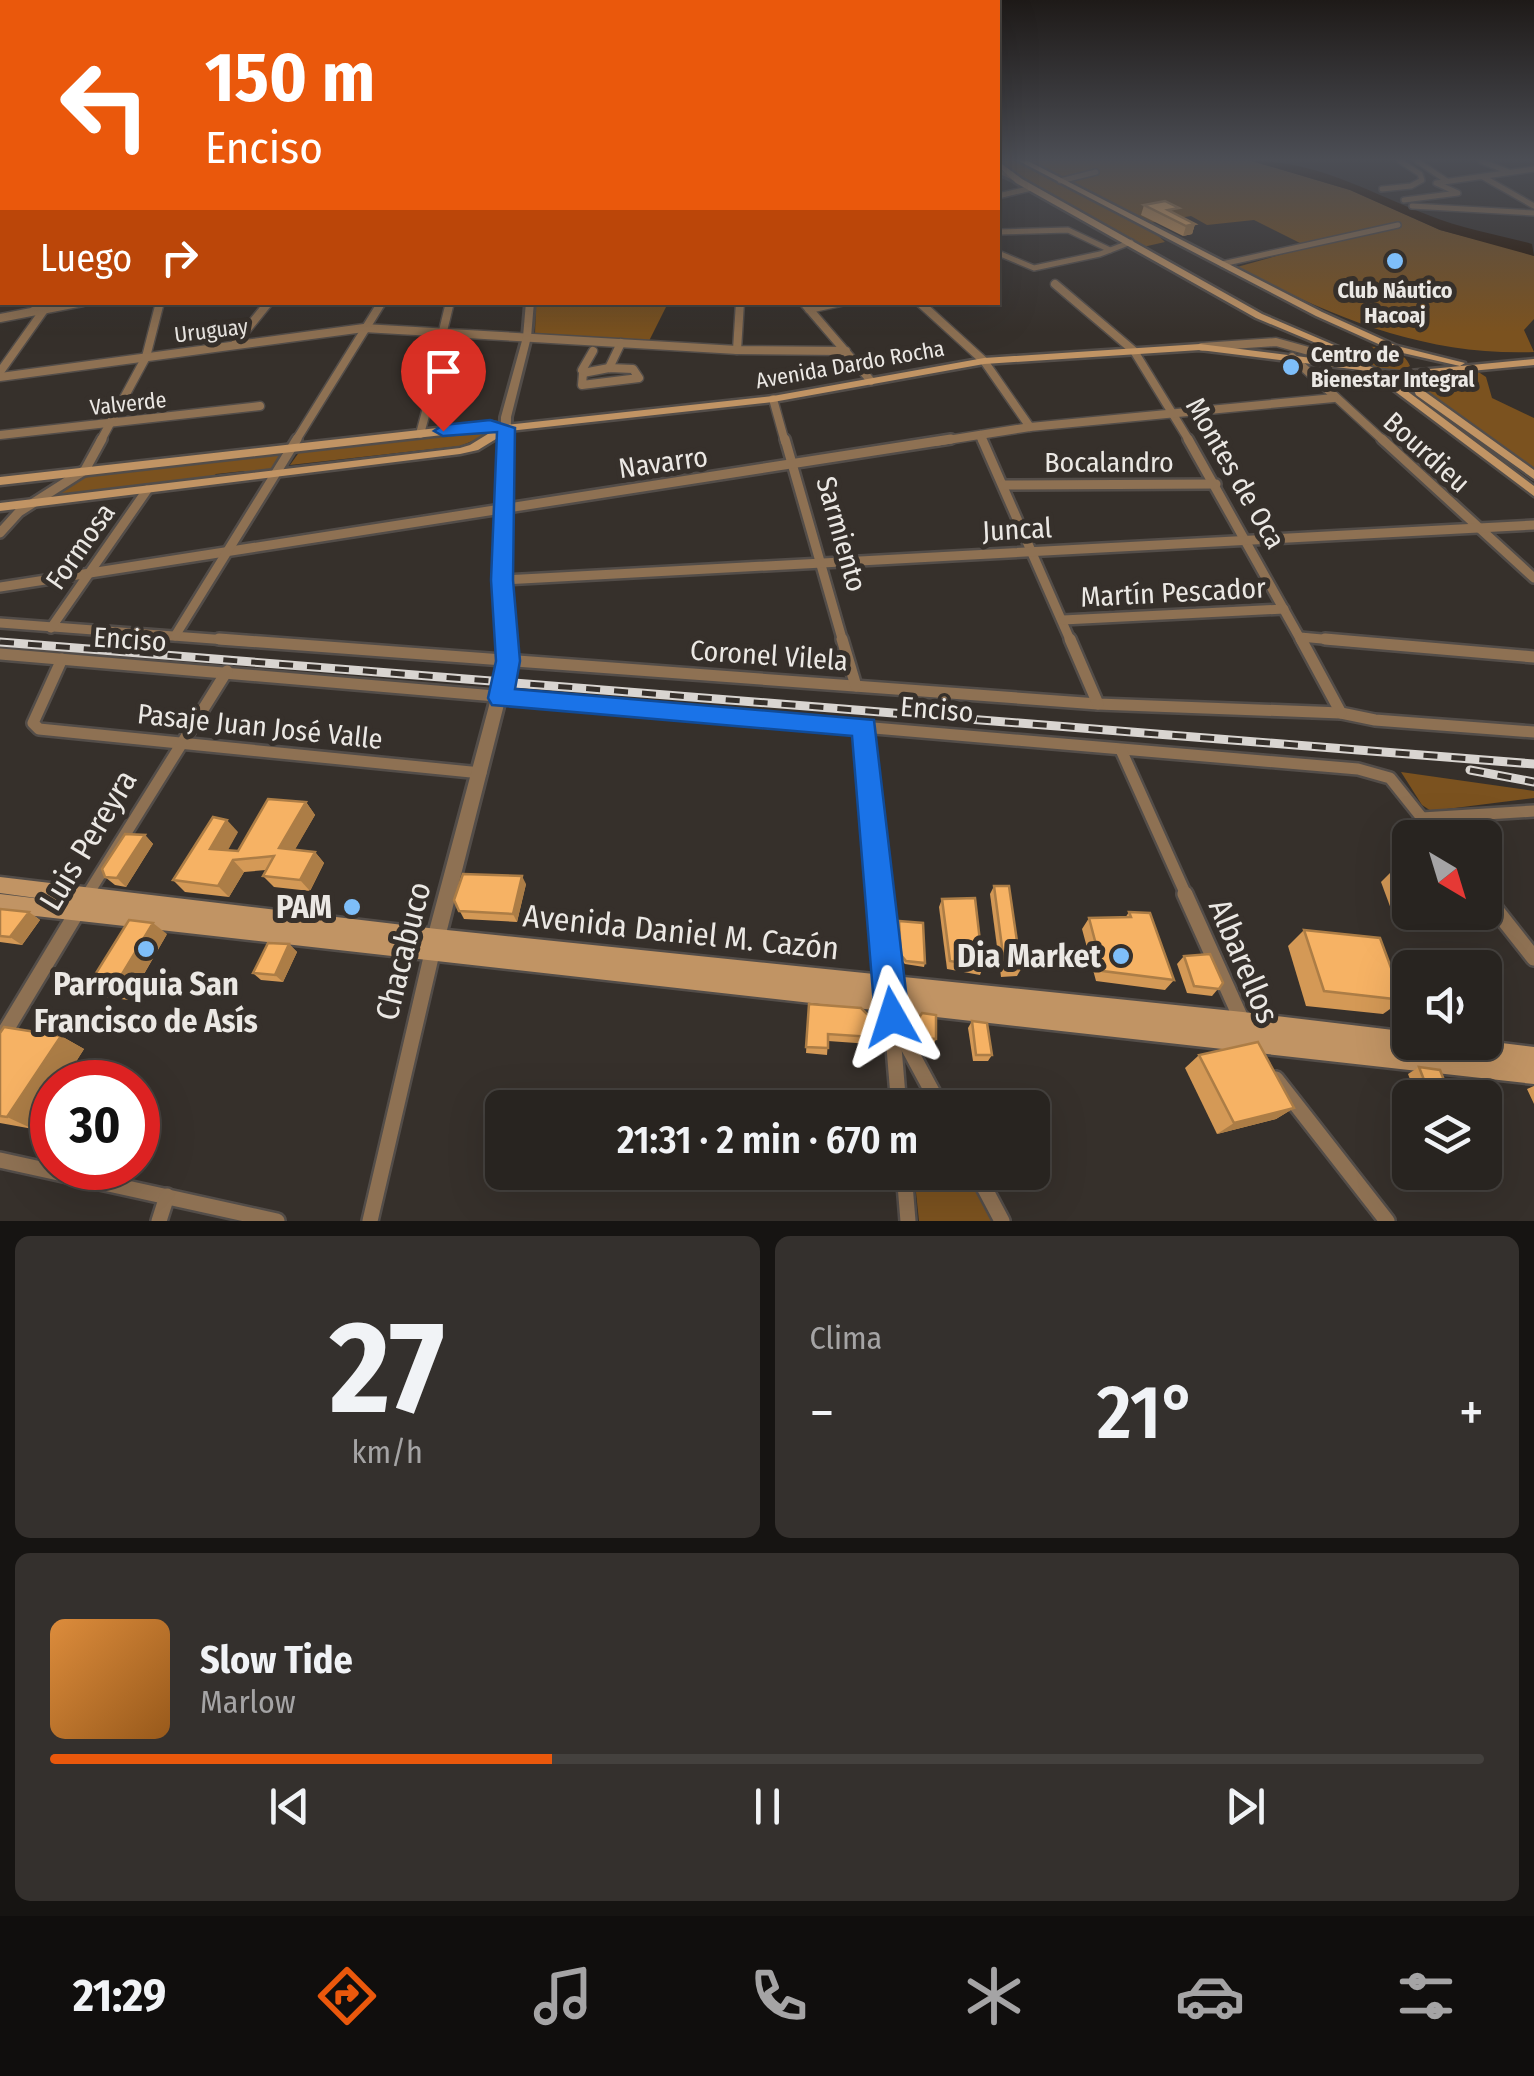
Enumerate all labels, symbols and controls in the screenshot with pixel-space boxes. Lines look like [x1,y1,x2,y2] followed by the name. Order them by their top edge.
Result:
[205,36,375,120] text: 150 m
[40,40,170,170] icon: left
[205,121,323,175] text: Enciso
[152,230,207,285] icon: right
[40,235,132,281] text: Luego
[1384,250,1406,272] marker: Club Náutico Hacoaj
[1337,277,1453,329] place label: Club Náutico Hacoaj
[173,313,250,348] street label: Uruguay
[401,329,486,432] pin
[754,335,946,394] street label: Avenida Dardo Rocha
[1311,341,1476,393] place label: Centro de Bienestar Integral
[416,344,471,399] icon: arrive
[1280,356,1302,378] marker: Centro de Bienestar Integral
[88,386,168,421] street label: Valverde
[1179,392,1292,555] street label: Montes de Oca
[1377,405,1476,500] street label: Bourdieu
[616,440,710,485] street label: Navarro
[1044,446,1174,479] street label: Bocalandro
[809,473,874,595] street label: Sarmiento
[39,497,122,596] street label: Formosa
[981,511,1053,548] street label: Juncal
[1080,571,1267,614] street label: Martín Pescador
[92,620,168,659] street label: Enciso
[689,634,849,677] street label: Coronel Vilela
[899,690,975,729] street label: Enciso
[136,697,384,756] street label: Pasaje Juan José Valle
[31,763,145,917] street label: Luis Pereyra
[1392,820,1502,930] north arrow
[1392,820,1502,1190] map controls
[367,878,439,1024] street label: Chacabuco
[276,888,332,926] place label: PAM
[1201,893,1287,1029] street label: Albarellos
[341,896,363,918] marker: PAM
[521,897,841,967] street label: Avenida Daniel M. Cazón
[957,937,1102,975] place label: Dia Market
[135,938,157,960] marker: Parroquia San Francisco de Asís
[1110,945,1132,967] marker: Dia Market
[1392,950,1502,1060] button: sound
[34,965,258,1040] place label: Parroquia San Francisco de Asís
[840,965,944,1069] position arrow
[30,1060,160,1190] speed limit sign: 30
[1392,1080,1502,1190] button: layers
[617,1117,918,1163] text: 21:31 · 2 min · 670 m
[330,1290,445,1446] text: 27
[810,1319,882,1357] text: Clima
[1097,1368,1196,1458] text: 21°
[810,1380,834,1446] text: −
[1459,1380,1484,1446] text: +
[352,1433,423,1471] text: km/h
[200,1637,353,1683] text: Slow Tide
[200,1683,296,1721] text: Marlow
[262,1779,317,1834] icon: previous
[740,1779,795,1834] icon: pause
[1218,1779,1273,1834] icon: next
[312,1961,382,2031] icon: directions
[528,1961,598,2031] icon: music
[744,1961,814,2031] icon: phone
[959,1961,1029,2031] icon: climate
[1175,1961,1245,2031] icon: car
[1391,1961,1461,2031] icon: filters
[73,1969,166,2023] text: 21:29

